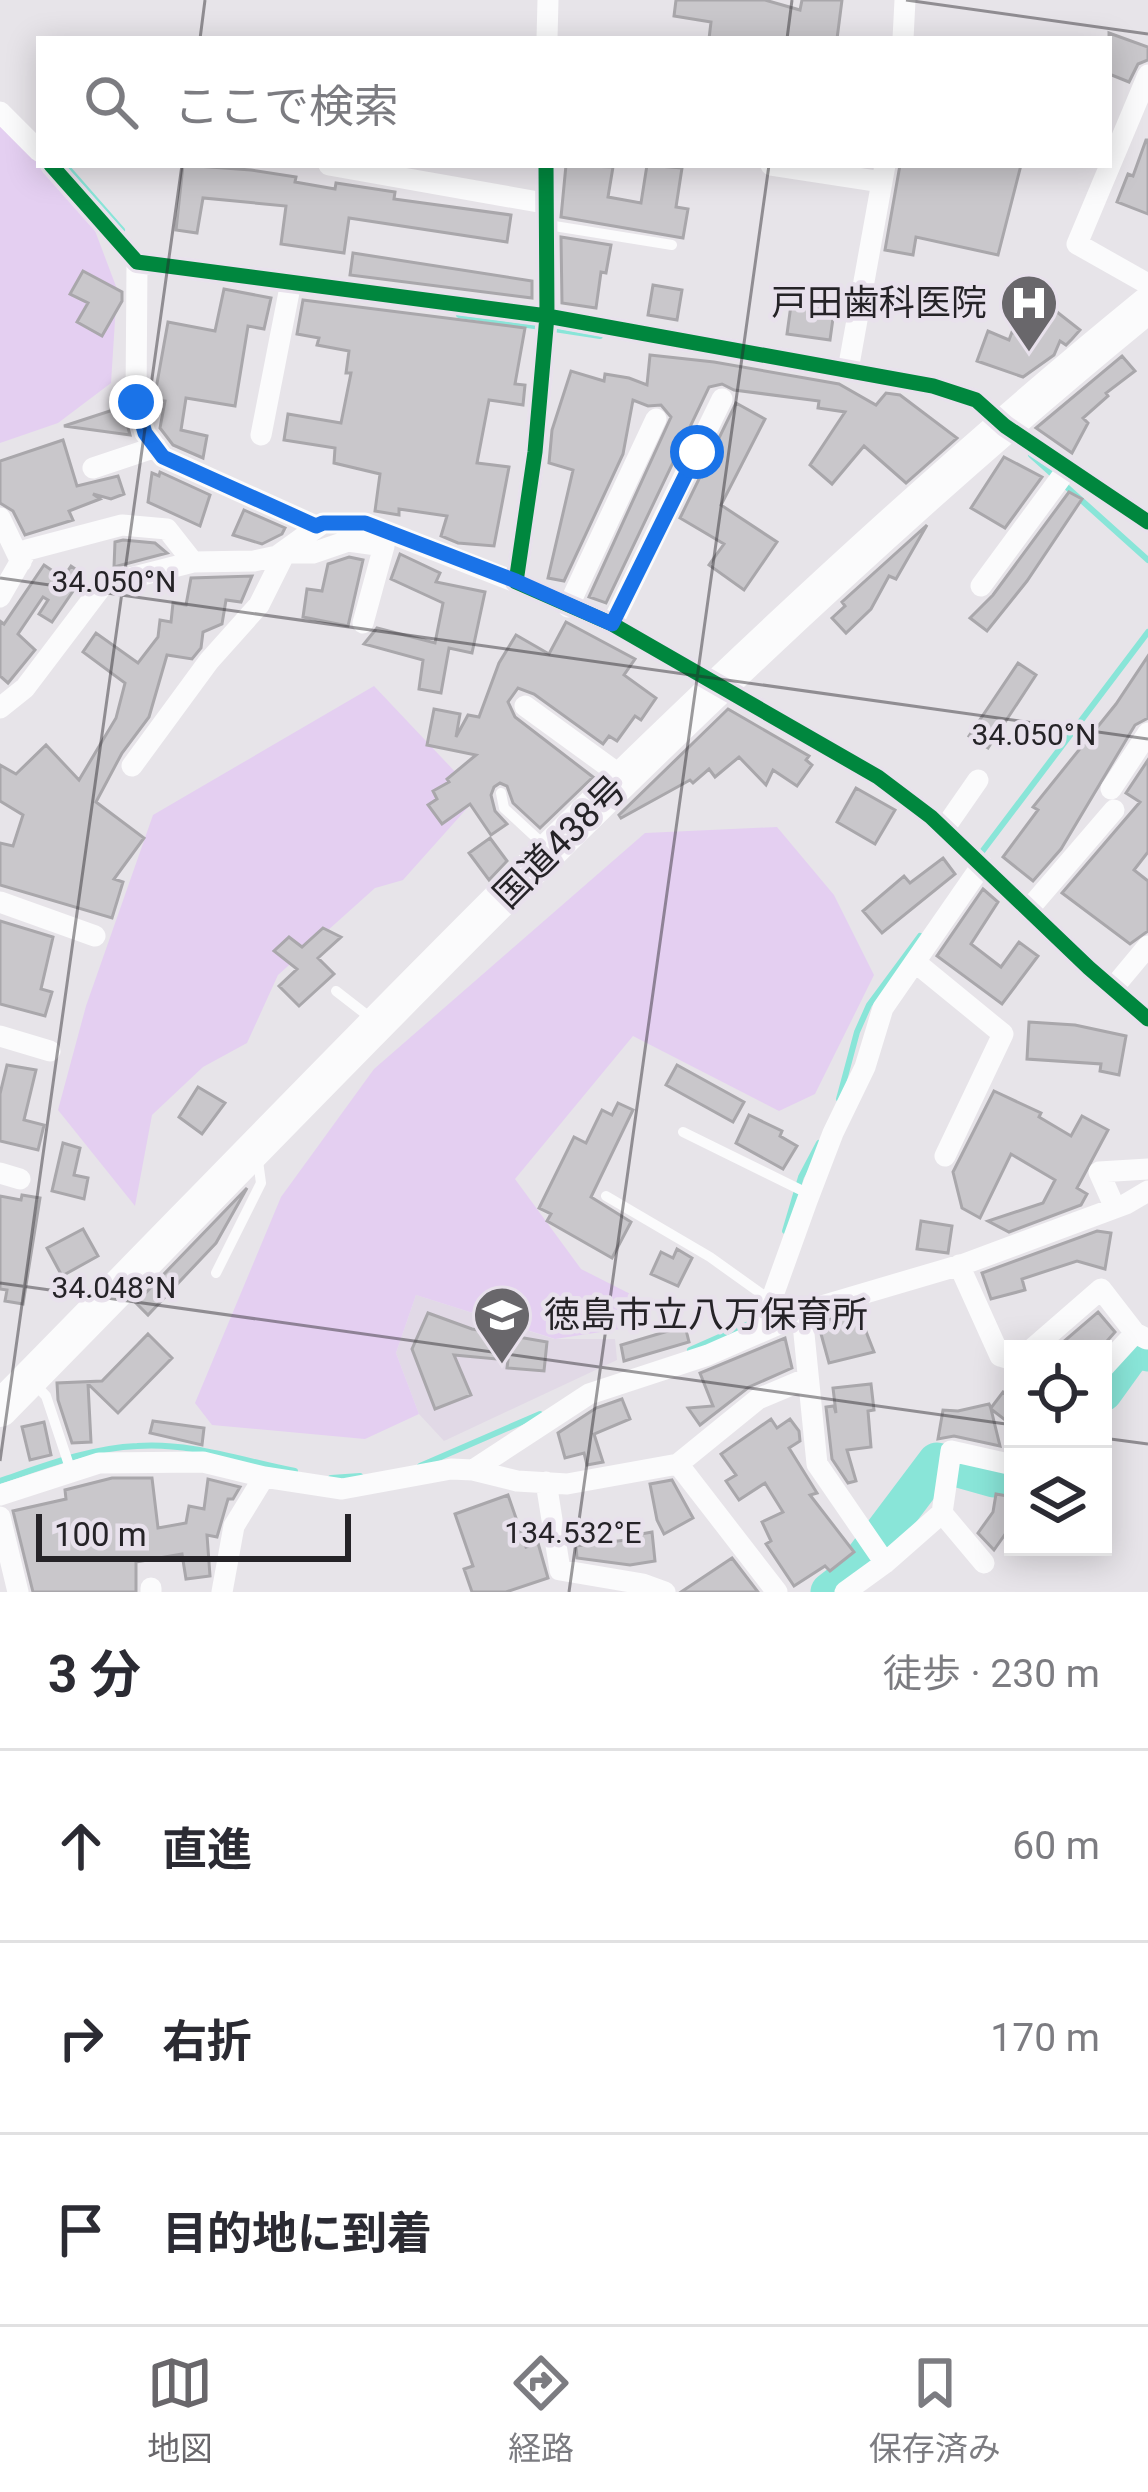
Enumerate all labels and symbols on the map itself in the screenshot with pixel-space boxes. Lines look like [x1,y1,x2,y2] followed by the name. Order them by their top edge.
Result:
[998,272,1060,354] hospital icon: 戸田歯科医院
[771,282,987,324] place label: 戸田歯科医院
[109,375,163,429] route end
[670,425,724,479] route start
[52,564,176,599] text: 34.050°N
[972,717,1096,752] text: 34.050°N
[486,768,634,916] street label: 国道438号
[52,1270,176,1305] text: 34.048°N
[471,1284,533,1366] school or university icon: 徳島市立八万保育所
[544,1294,868,1336] place label: 徳島市立八万保育所
[36,1508,351,1561] scale bar
[504,1515,642,1550] text: 134.532°E

